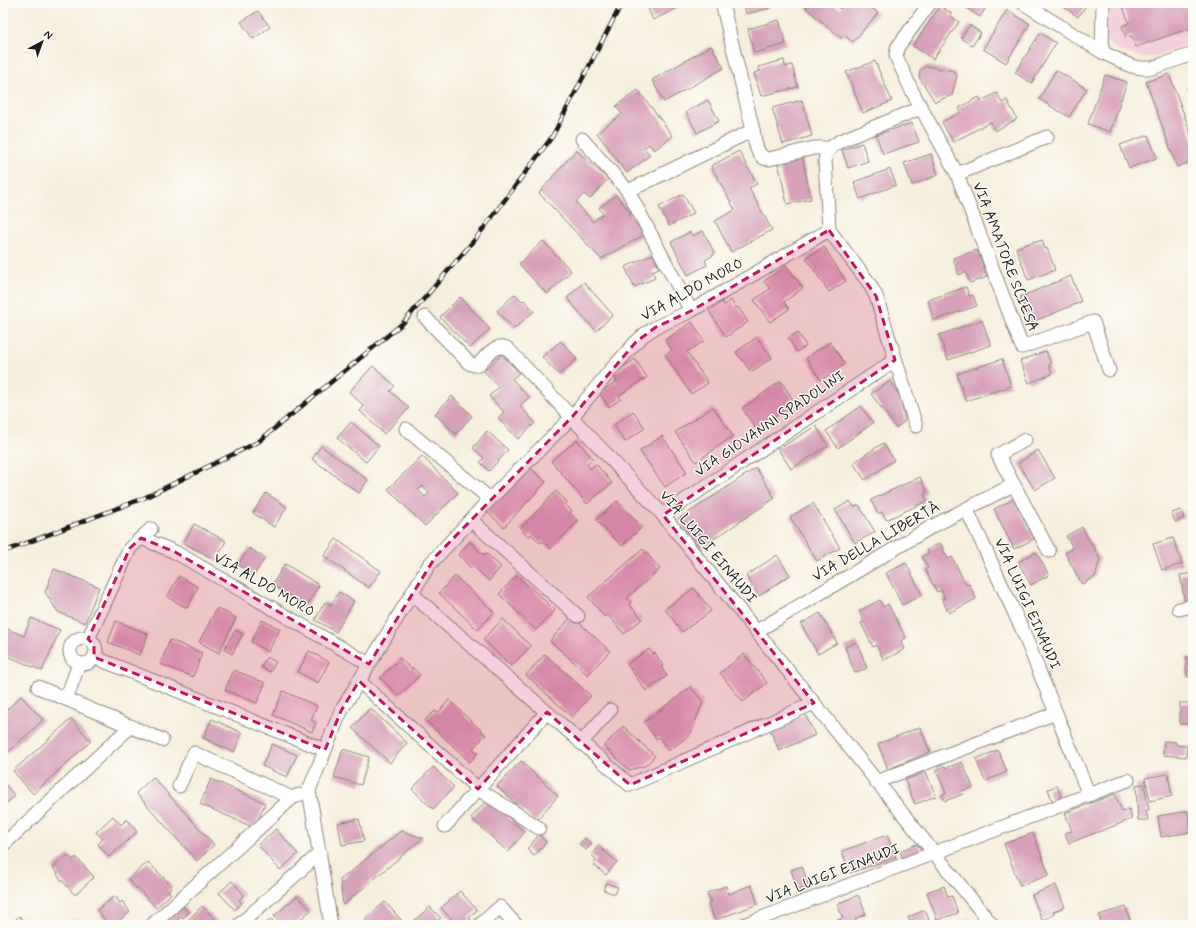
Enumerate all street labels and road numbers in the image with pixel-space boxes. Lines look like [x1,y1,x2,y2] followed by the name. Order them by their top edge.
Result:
[967,179,1043,335] street label: VIA AMATORE SCIESA
[637,254,747,326] street label: VIA ALDO MORO
[691,366,849,482] street label: VIA GIOVANNI SPADOLINI
[655,486,761,608] street label: VIA LUIGI EINAUDI
[809,497,943,587] street label: VIA DELLA LIBERTÀ
[989,535,1065,673] street label: VIA LUIGI EINAUDI
[210,548,318,622] street label: VIA ALDO MORO
[763,839,903,909] street label: VIA LUIGI EINAUDI

